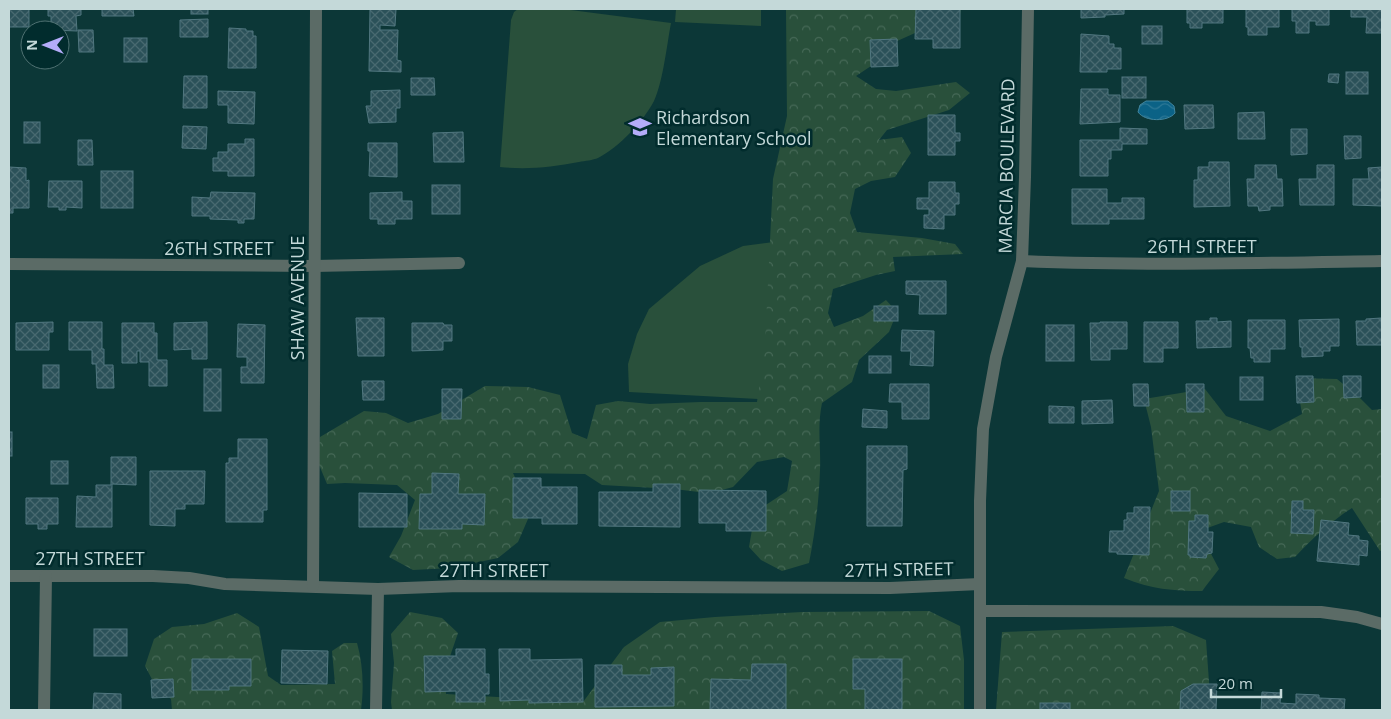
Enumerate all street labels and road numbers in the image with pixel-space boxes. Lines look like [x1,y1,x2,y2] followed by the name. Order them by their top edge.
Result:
[992,78,1020,254] street label: MARCIA BOULEVARD
[1147,234,1257,258] street label: 26TH STREET
[164,236,274,260] street label: 26TH STREET
[285,236,309,360] street label: SHAW AVENUE
[35,546,145,570] street label: 27TH STREET
[844,556,954,582] street label: 27TH STREET
[439,558,549,582] street label: 27TH STREET

